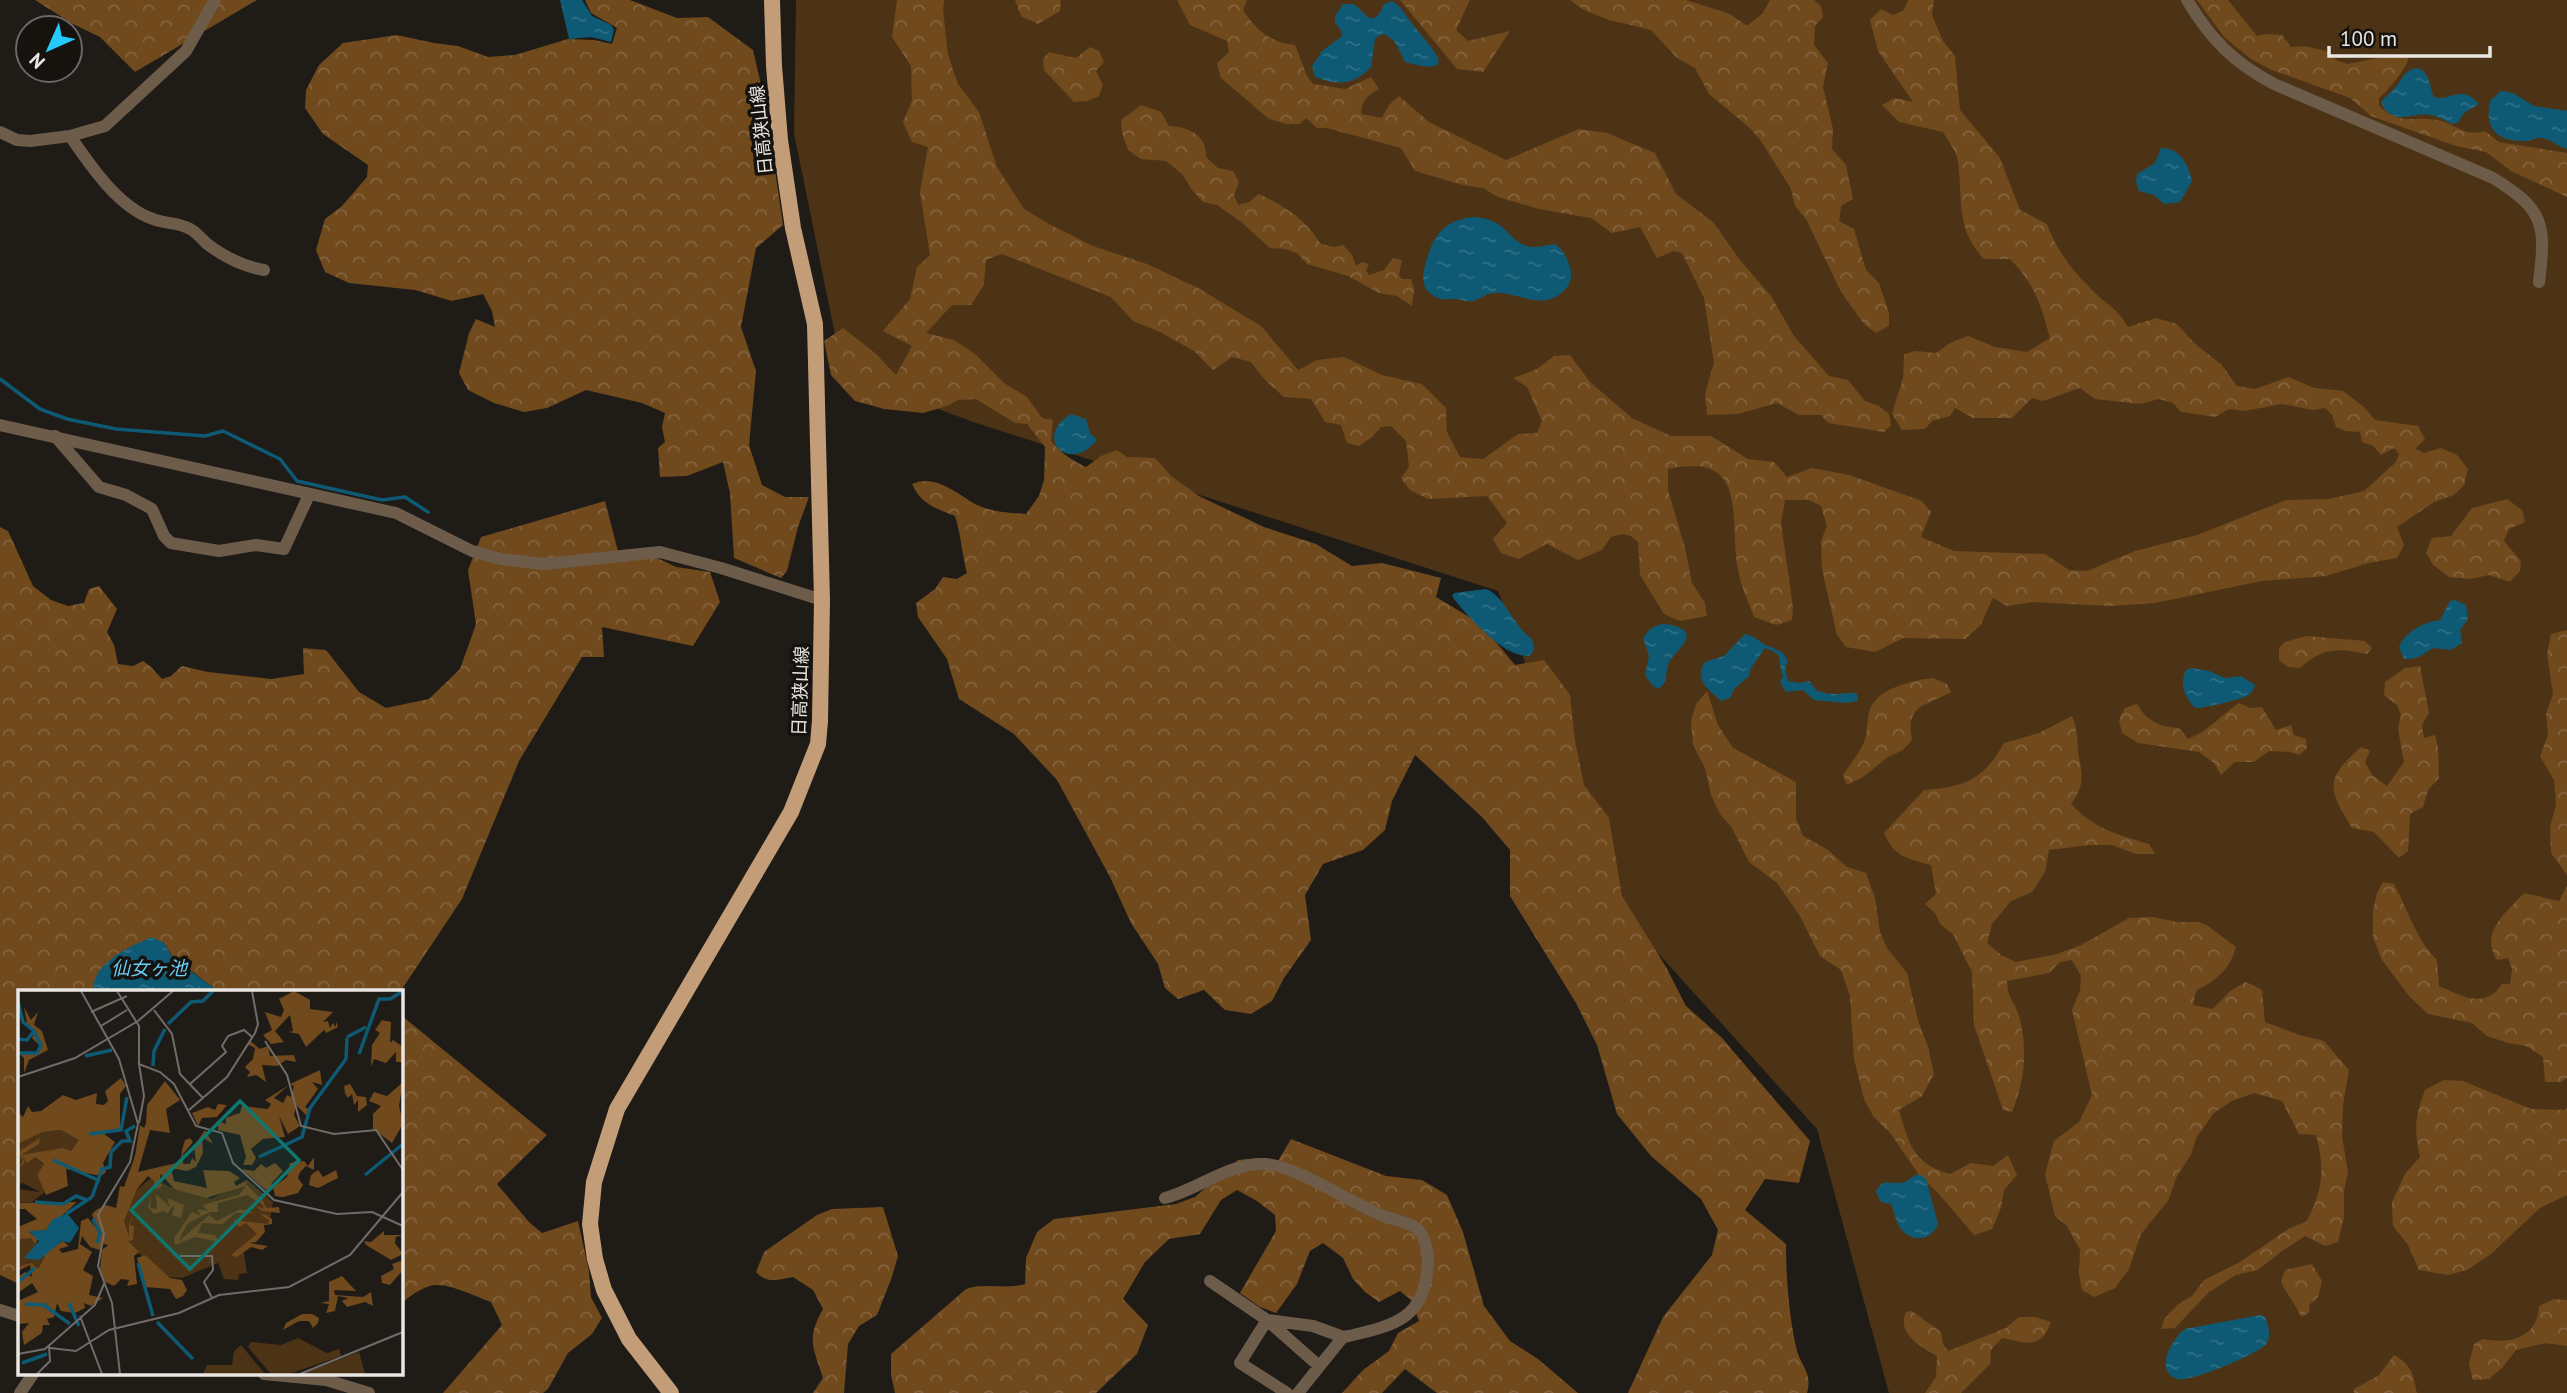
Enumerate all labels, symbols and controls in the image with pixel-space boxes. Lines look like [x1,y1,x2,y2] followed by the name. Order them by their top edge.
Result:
[14,14,84,84] north arrow
[2329,14,2490,58] scale bar
[2340,25,2397,52] text: 100 m
[24,48,50,74] text: N
[745,84,777,176] street label: 日高狭山線
[787,646,813,736] street label: 日高狭山線
[111,956,189,980] water label: 仙女ヶ池
[18,990,402,1376] inset map

